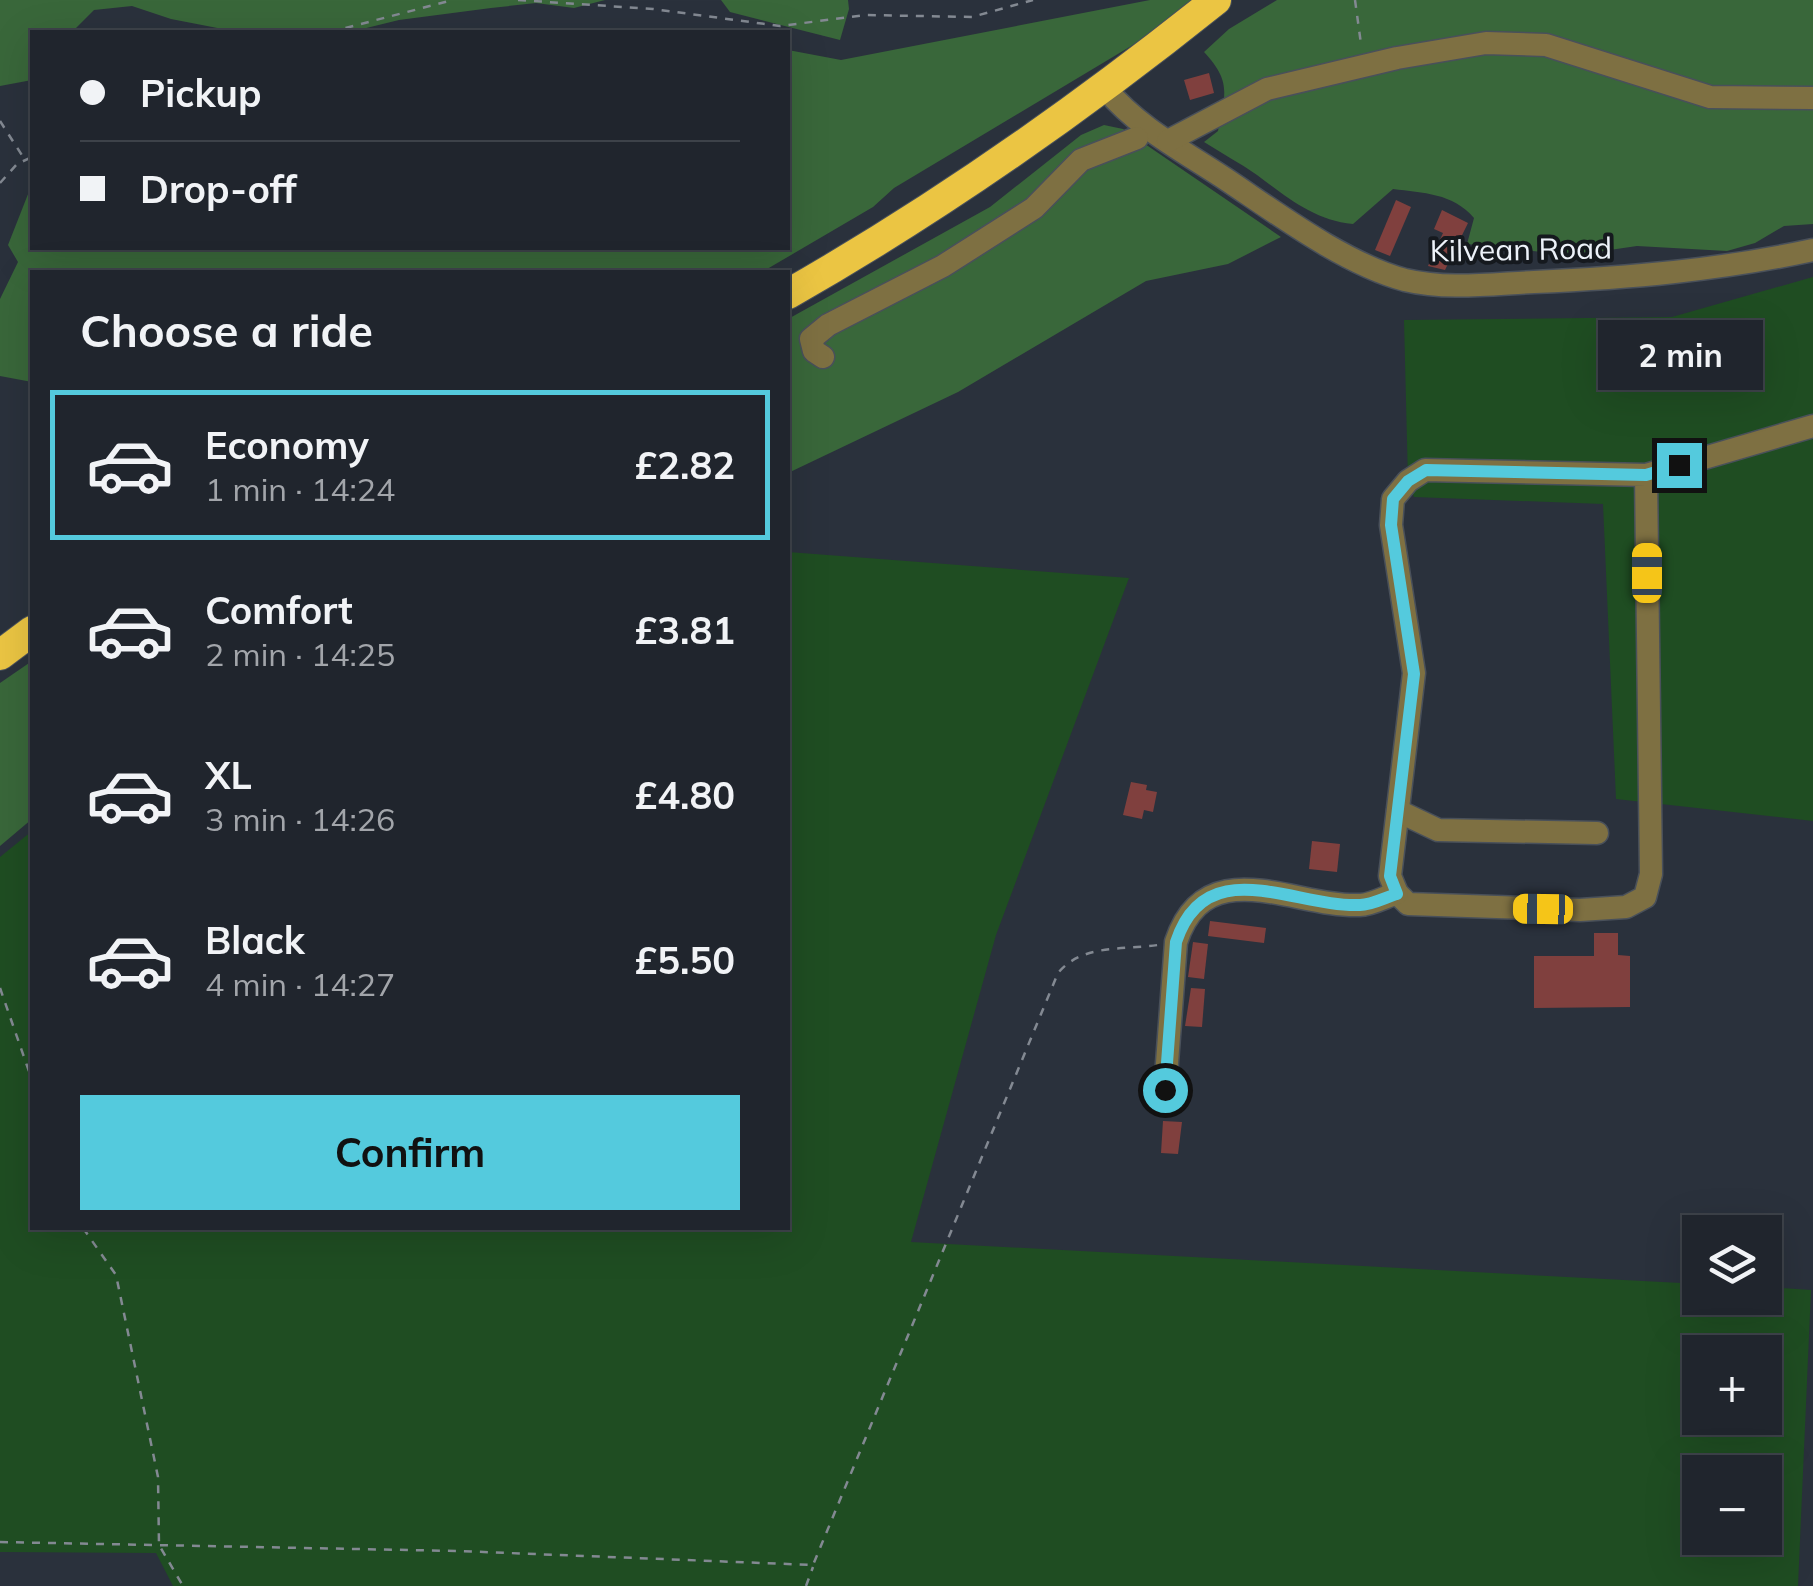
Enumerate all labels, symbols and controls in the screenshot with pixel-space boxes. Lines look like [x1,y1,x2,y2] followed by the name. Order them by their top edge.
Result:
[140,69,262,117] text: Pickup
[140,165,297,213] text: Drop-off
[1430,228,1612,270] street label: Kilvean Road
[80,302,373,358] text: Choose a ride
[1596,320,1762,390] callout: 2 min
[1638,335,1723,375] text: 2 min
[85,420,175,510] icon: car
[205,421,369,469] text: Economy
[634,441,735,489] text: £2.82
[1657,443,1702,488] route end
[205,469,395,509] text: 1 min · 14:24
[1632,543,1662,603] car
[85,585,175,675] icon: car
[205,586,353,634] text: Comfort
[634,606,735,654] text: £3.81
[205,634,395,674] text: 2 min · 14:25
[85,750,175,840] icon: car
[205,751,252,799] text: XL
[634,771,735,819] text: £4.80
[205,799,395,839] text: 3 min · 14:26
[1513,893,1573,925] car
[85,915,175,1005] icon: car
[205,916,305,964] text: Black
[634,936,735,984] text: £5.50
[205,964,395,1004] text: 4 min · 14:27
[1143,1068,1188,1113] route start
[80,1095,740,1210] button: Confirm
[1682,1215,1782,1555] map controls
[1682,1215,1782,1315] button: layers
[1682,1335,1782,1435] button: +
[1682,1455,1782,1555] button: −

